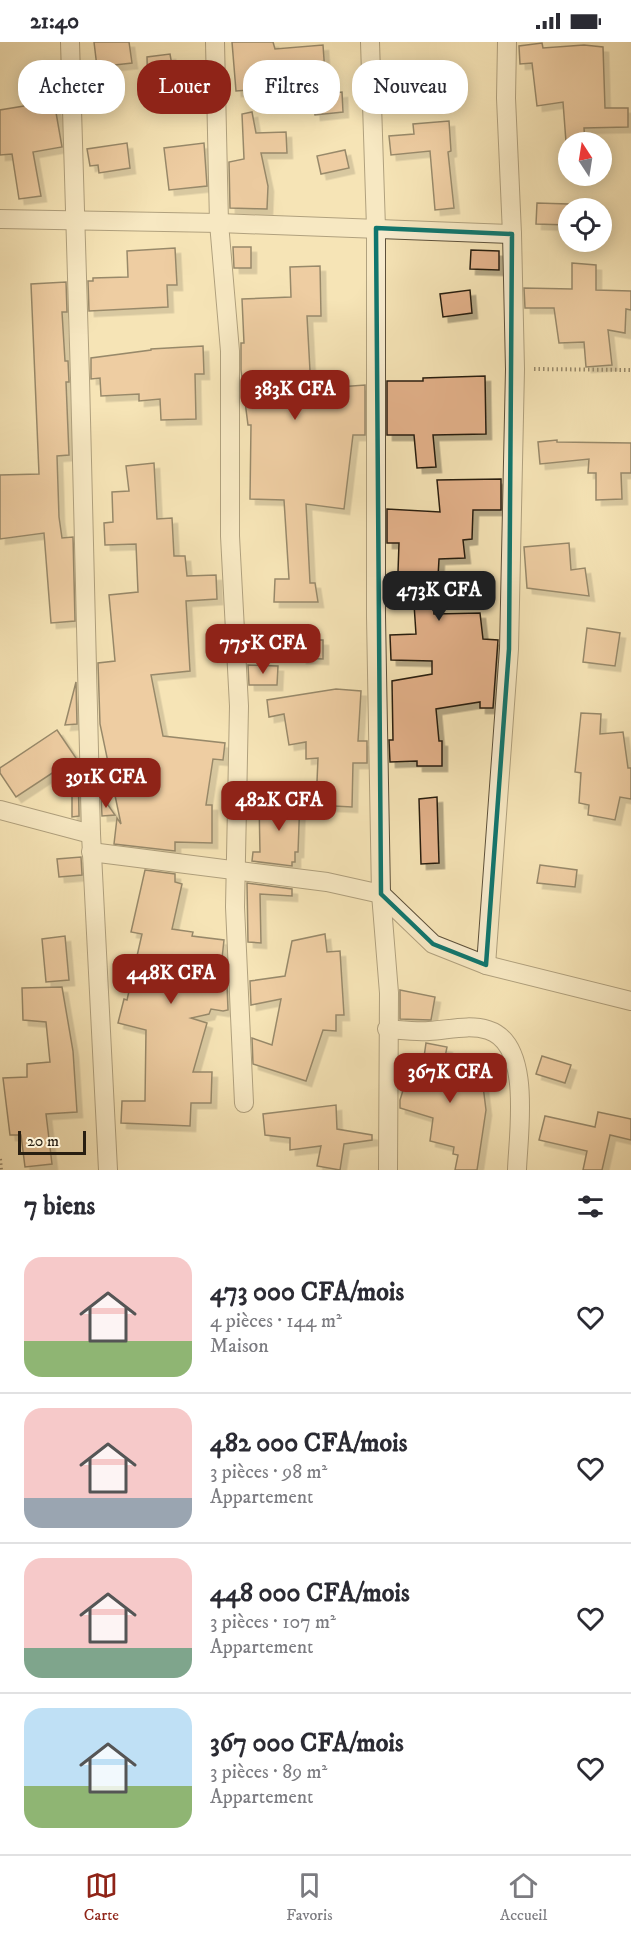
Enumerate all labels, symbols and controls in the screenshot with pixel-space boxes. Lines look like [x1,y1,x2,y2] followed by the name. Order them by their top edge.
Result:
[30,8,79,35] text: 21:40
[18,60,125,114] chip: Acheter
[137,60,231,114] chip: Louer
[243,60,340,114] chip: Filtres
[352,60,468,114] chip: Nouveau
[558,132,612,186] north arrow
[558,132,612,252] map controls
[558,198,612,252] button: locate
[233,370,357,421] pin: 383K CFA
[254,377,336,402] text: 383K CFA
[377,571,501,622] pin: 473K CFA
[397,578,481,603] text: 473K CFA
[201,624,325,675] pin: 775K CFA
[219,631,307,656] text: 775K CFA
[44,758,168,809] pin: 391K CFA
[66,765,146,790] text: 391K CFA
[217,781,341,832] pin: 482K CFA
[235,788,323,813] text: 482K CFA
[109,954,233,1005] pin: 448K CFA
[126,961,216,986] text: 448K CFA
[388,1053,512,1104] pin: 367K CFA
[408,1060,492,1085] text: 367K CFA
[18,1128,86,1156] scale bar
[27,1131,59,1151] text: 20 m
[24,1190,95,1223] text: 7 biens
[574,1190,607,1223] icon: filters
[210,1276,404,1309] text: 473 000 CFA/mois
[72,1281,144,1353] icon: home
[574,1301,607,1334] icon: heart
[210,1309,342,1334] text: 4 pièces · 144 m²
[210,1334,269,1359] text: Maison
[210,1427,408,1460] text: 482 000 CFA/mois
[72,1432,144,1504] icon: home
[574,1452,607,1485] icon: heart
[210,1460,327,1485] text: 3 pièces · 98 m²
[210,1485,313,1510] text: Appartement
[210,1577,410,1610] text: 448 000 CFA/mois
[72,1582,144,1654] icon: home
[574,1602,607,1635] icon: heart
[210,1610,336,1635] text: 3 pièces · 107 m²
[210,1635,313,1660] text: Appartement
[210,1727,404,1760] text: 367 000 CFA/mois
[72,1732,144,1804] icon: home
[574,1752,607,1785] icon: heart
[210,1760,327,1785] text: 3 pièces · 89 m²
[210,1785,313,1810] text: Appartement
[84,1869,119,1925] tab: Carte
[286,1869,333,1925] tab: Favoris
[500,1869,547,1925] tab: Accueil

